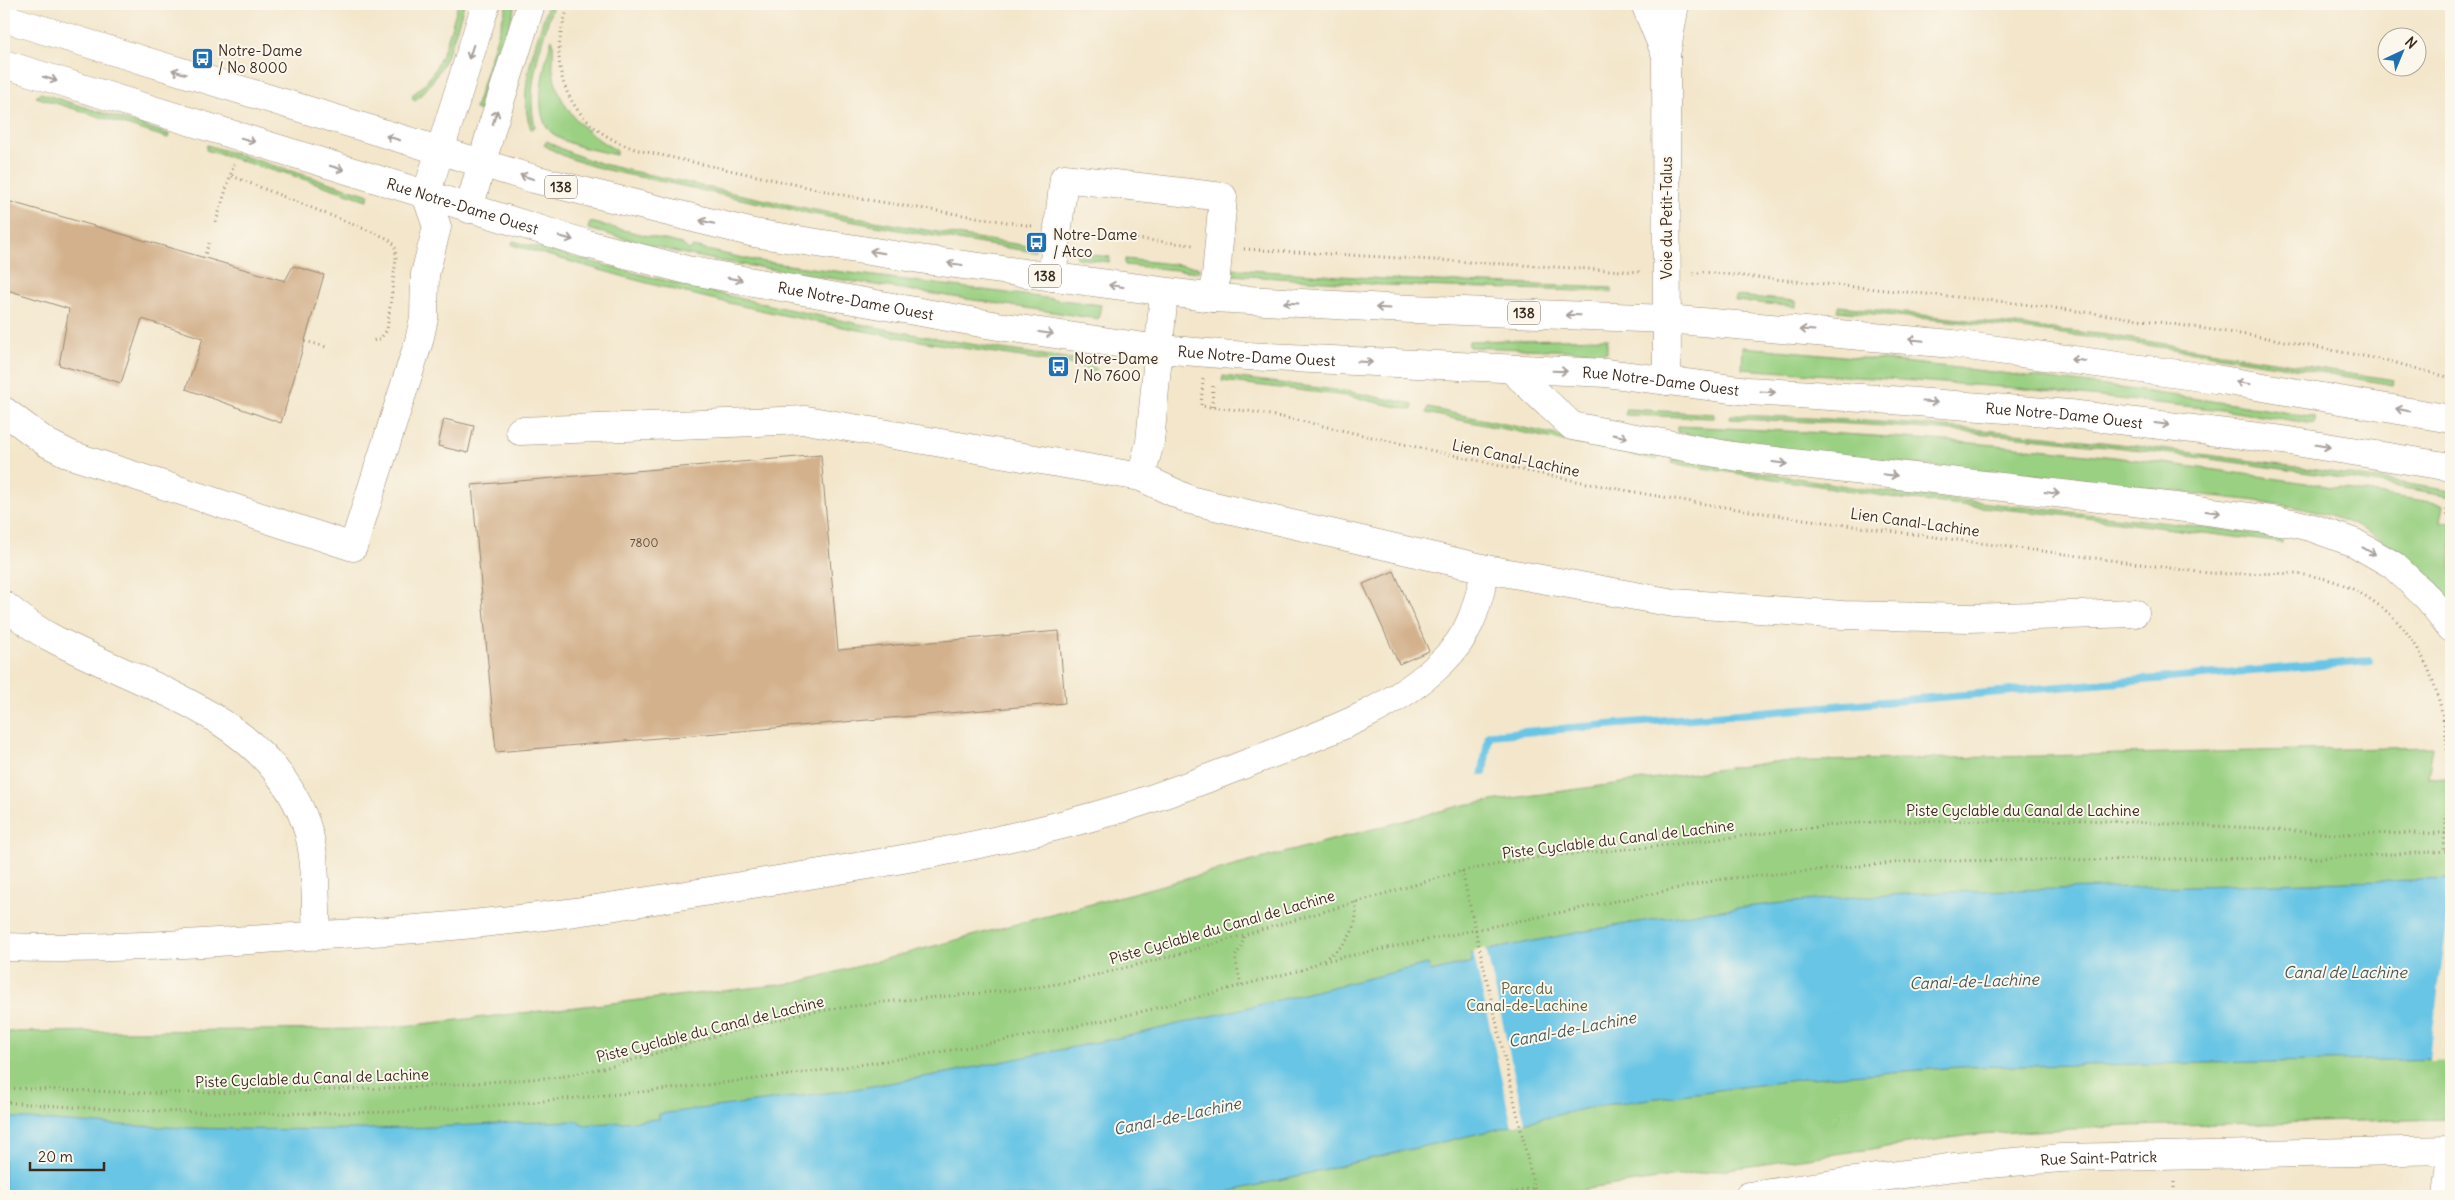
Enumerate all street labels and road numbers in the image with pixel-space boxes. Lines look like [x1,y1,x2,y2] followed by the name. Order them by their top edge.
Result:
[1657,156,1676,280] street label: Voie du Petit-Talus
[384,173,541,238] street label: Rue Notre-Dame Ouest
[545,176,577,198] road number: 138
[1029,264,1061,288] road number: 138
[776,277,935,324] street label: Rue Notre-Dame Ouest
[1508,302,1540,324] road number: 138
[1177,341,1336,370] street label: Rue Notre-Dame Ouest
[1582,362,1740,399] street label: Rue Notre-Dame Ouest
[1985,398,2144,432] street label: Rue Notre-Dame Ouest
[1450,435,1582,481] street label: Lien Canal-Lachine
[1849,504,1981,540] street label: Lien Canal-Lachine
[1906,801,2140,820] street label: Piste Cyclable du Canal de Lachine
[1501,815,1735,863] street label: Piste Cyclable du Canal de Lachine
[1107,886,1337,968] street label: Piste Cyclable du Canal de Lachine
[594,992,826,1066] street label: Piste Cyclable du Canal de Lachine
[195,1064,429,1092] street label: Piste Cyclable du Canal de Lachine
[2039,1147,2158,1169] street label: Rue Saint-Patrick

